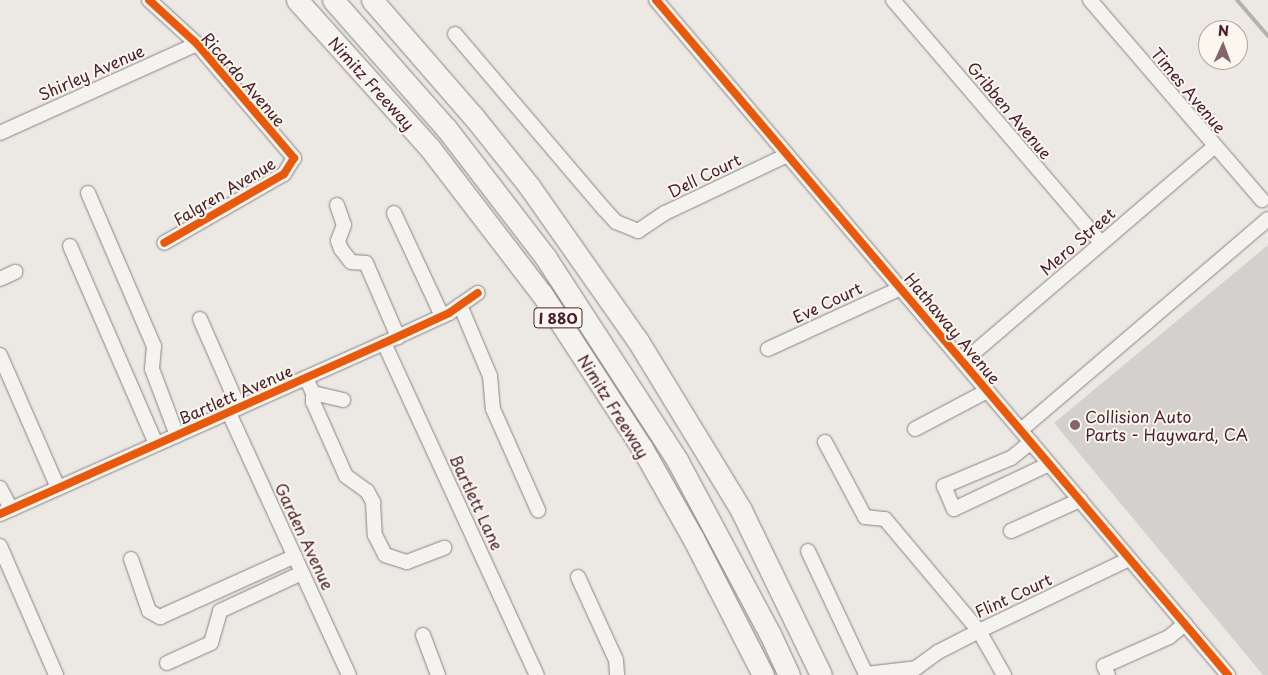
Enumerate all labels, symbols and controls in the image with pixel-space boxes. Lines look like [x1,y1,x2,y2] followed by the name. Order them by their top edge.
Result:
[1198,20,1248,70] north arrow
[1218,20,1229,41] text: N
[198,28,290,130] street label: Ricardo Avenue
[325,32,419,134] street label: Nimitz Freeway
[35,40,147,104] street label: Shirley Avenue
[1148,44,1230,136] street label: Times Avenue
[964,57,1056,163] street label: Gribben Avenue
[664,149,744,201] street label: Dell Court
[169,153,279,229] street label: Falgren Avenue
[1036,203,1118,279] street label: Mero Street
[901,269,1005,387] street label: Hathaway Avenue
[789,277,865,327] street label: Eve Court
[533,306,583,330] road number: I 880
[574,350,654,462] street label: Nimitz Freeway
[176,361,294,427] street label: Bartlett Avenue
[1085,406,1249,444] place label: Collision Auto Parts - Hayward, CA
[1069,419,1081,431] marker: Collision Auto Parts - Hayward, CA
[446,451,508,553] street label: Bartlett Lane
[272,479,338,593] street label: Garden Avenue
[971,569,1055,621] street label: Flint Court

